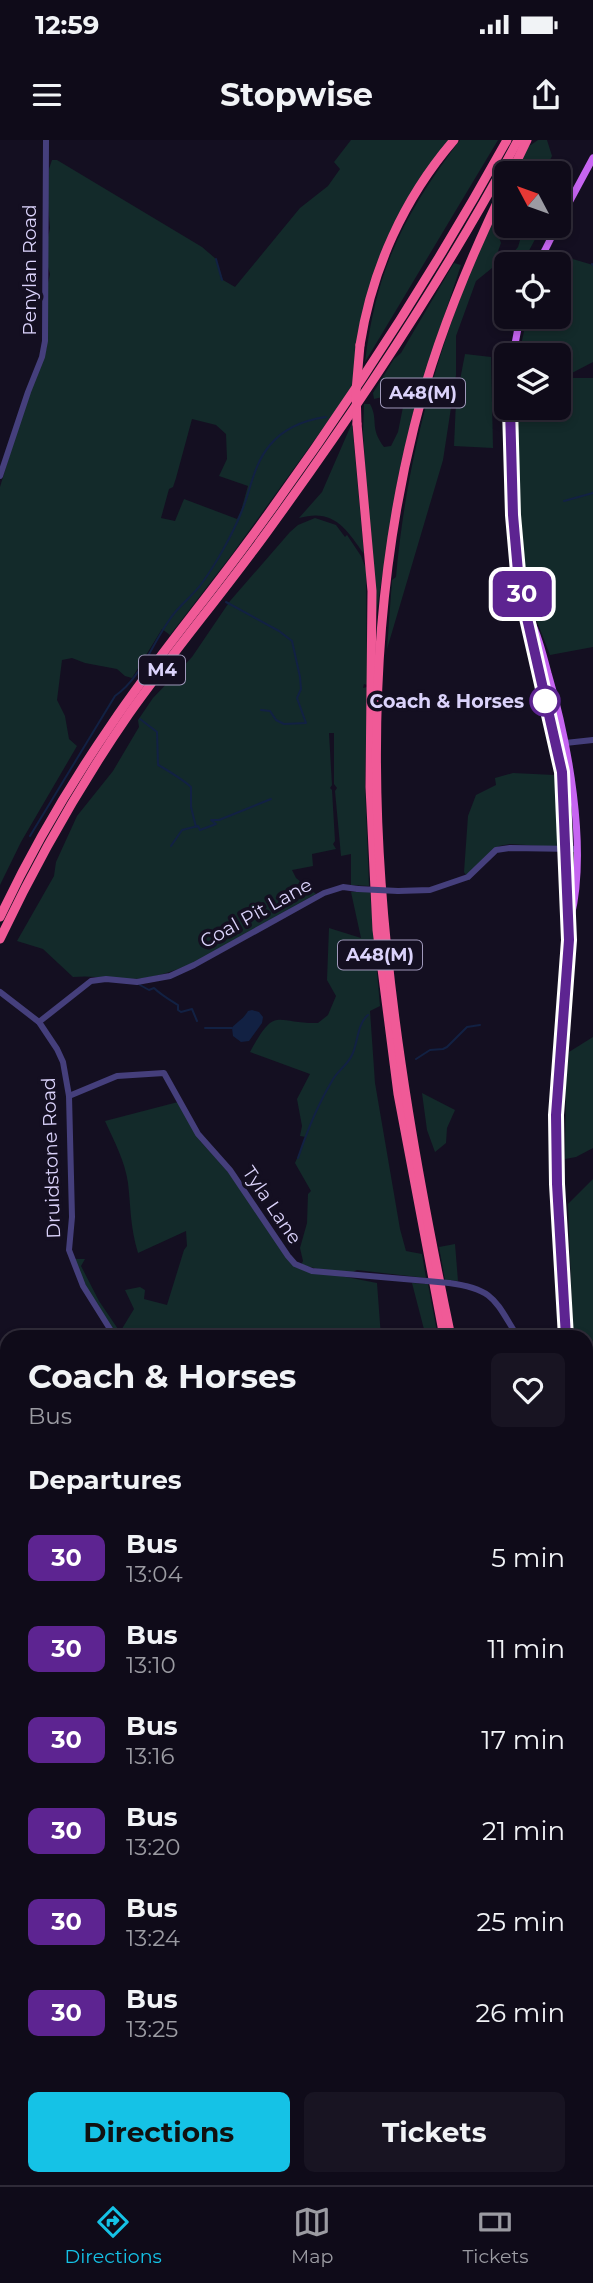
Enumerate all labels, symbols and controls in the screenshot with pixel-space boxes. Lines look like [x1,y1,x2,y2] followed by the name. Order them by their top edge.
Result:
[35,9,99,41] text: 12:59
[220,75,373,114] text: Stopwise
[28,76,66,114] icon: menu
[527,76,565,114] icon: share
[494,161,570,238] north arrow
[494,161,571,420] map controls
[18,204,41,336] street label: Penylan Road
[494,252,571,329] button: locate
[494,343,571,420] button: layers
[381,379,465,408] road number: A48(M)
[490,571,554,617] line badge: 30
[507,579,537,608] text: 30
[139,656,185,684] road number: M4
[530,686,560,716] marker: Coach & Horses
[369,690,524,713] place label: Coach & Horses
[196,873,316,953] street label: Coal Pit Lane
[338,940,422,970] road number: A48(M)
[37,1077,65,1239] street label: Druidstone Road
[238,1162,306,1248] street label: Tyla Lane
[491,1353,565,1427] button: heart
[28,1356,296,1396] text: Coach & Horses
[28,1402,72,1430] text: Bus
[28,1464,182,1496] text: Departures
[126,1528,178,1560] text: Bus
[491,1542,565,1574] text: 5 min
[51,1543,82,1572] text: 30
[126,1560,183,1588] text: 13:04
[126,1619,178,1651] text: Bus
[487,1633,565,1665] text: 11 min
[51,1634,82,1663] text: 30
[126,1651,176,1679] text: 13:10
[126,1710,178,1742] text: Bus
[481,1724,565,1756] text: 17 min
[51,1725,82,1754] text: 30
[126,1742,174,1770] text: 13:16
[126,1801,178,1833] text: Bus
[482,1815,565,1847] text: 21 min
[51,1816,82,1845] text: 30
[126,1833,180,1861] text: 13:20
[126,1892,178,1924] text: Bus
[477,1906,565,1938] text: 25 min
[51,1907,82,1936] text: 30
[126,1924,180,1952] text: 13:24
[126,1983,178,2015] text: Bus
[475,1997,565,2029] text: 26 min
[51,1998,82,2027] text: 30
[126,2015,178,2043] text: 13:25
[28,2092,290,2172] button: Directions
[304,2092,565,2172] button: Tickets
[65,2203,162,2268] tab: Directions
[291,2203,333,2268] tab: Map
[462,2203,528,2268] tab: Tickets

